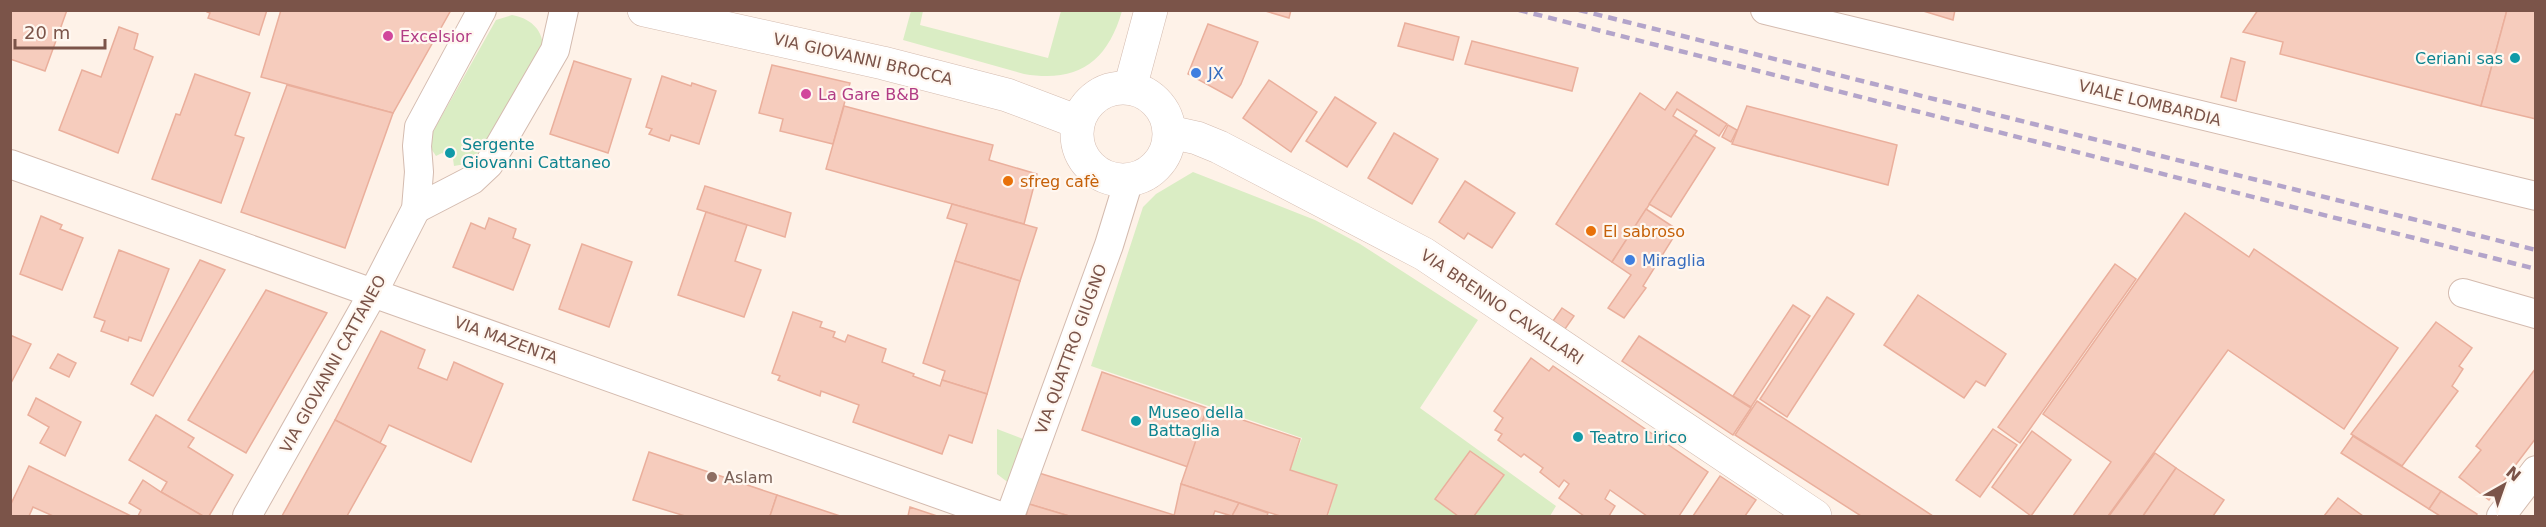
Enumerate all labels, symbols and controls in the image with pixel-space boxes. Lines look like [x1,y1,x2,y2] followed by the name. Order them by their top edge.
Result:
[15,12,105,50] scale bar
[24,22,70,43] text: 20 m
[400,27,472,46] place label: Excelsior
[381,29,395,43] marker: Excelsior
[771,29,955,89] street label: VIA GIOVANNI BROCCA
[2415,49,2503,68] place label: Ceriani sas
[2508,51,2522,65] marker: Ceriani sas
[1207,64,1224,83] place label: JX
[1189,66,1203,80] marker: JX
[2077,76,2223,130] street label: VIALE LOMBARDIA
[818,85,920,104] place label: La Gare B&B
[799,87,813,101] marker: La Gare B&B
[462,135,611,172] place label: Sergente Giovanni Cattaneo
[443,146,457,160] marker: Sergente Giovanni Cattaneo
[1020,172,1099,191] place label: sfreg cafè
[1001,174,1015,188] marker: sfreg cafè
[1603,222,1685,241] place label: El sabroso
[1584,224,1598,238] marker: El sabroso
[1417,245,1587,369] street label: VIA BRENNO CAVALLARI
[1642,251,1705,270] place label: Miraglia
[1623,253,1637,267] marker: Miraglia
[1031,261,1111,437] street label: VIA QUATTRO GIUGNO
[276,272,390,456] street label: VIA GIOVANNI CATTANEO
[452,312,560,368] street label: VIA MAZENTA
[1148,403,1244,440] place label: Museo della Battaglia
[1129,414,1143,428] marker: Museo della Battaglia
[1589,428,1687,447] place label: Teatro Lirico
[1571,430,1585,444] marker: Teatro Lirico
[2474,455,2534,515] north arrow
[2502,462,2525,485] text: N
[724,468,773,487] place label: Aslam
[705,470,719,484] marker: Aslam

